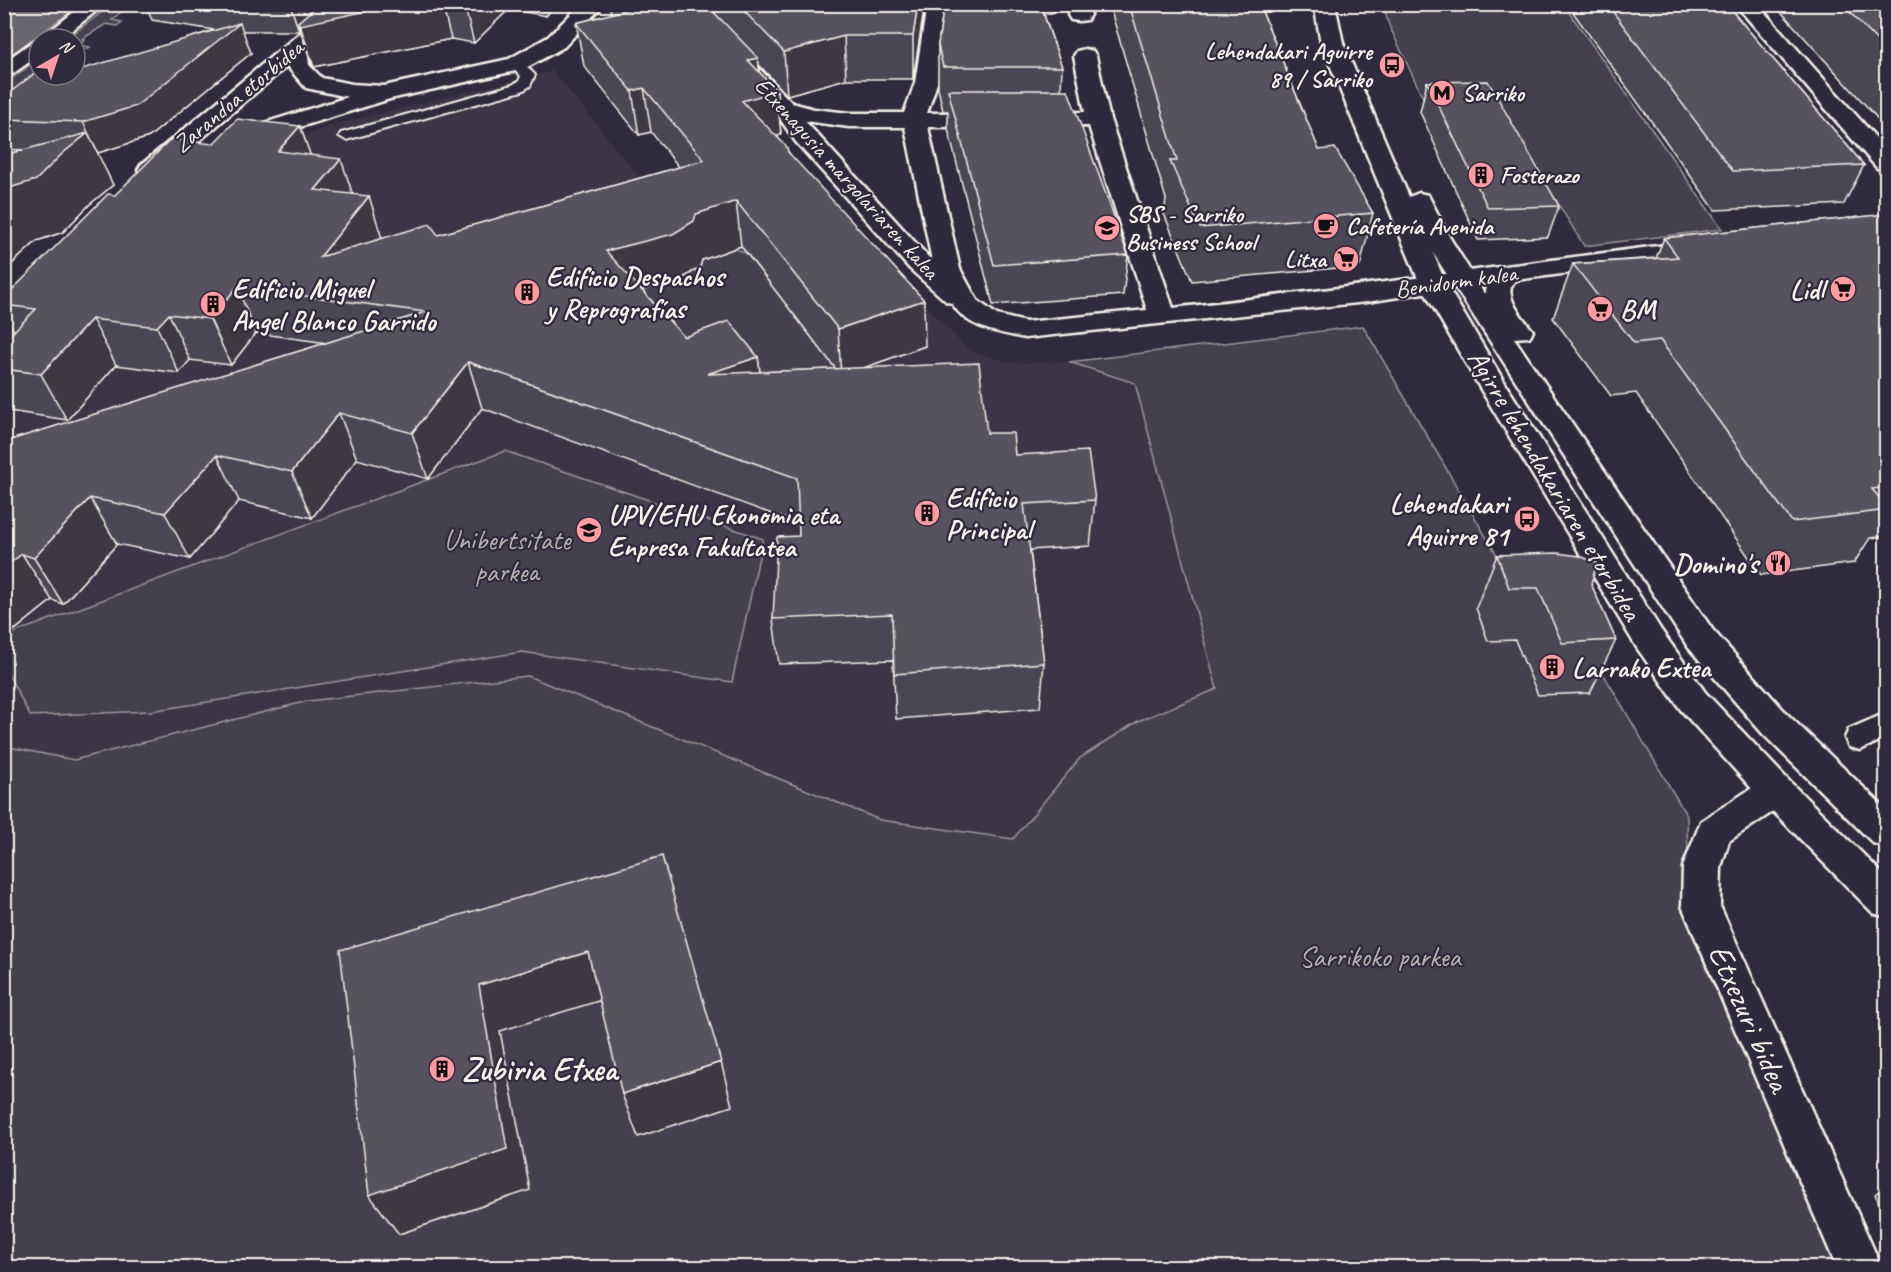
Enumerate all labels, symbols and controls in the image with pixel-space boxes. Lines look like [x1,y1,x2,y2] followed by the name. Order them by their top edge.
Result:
[27,27,87,87] north arrow
[167,31,311,159] street label: Zarandoa etorbidea
[56,35,78,59] text: N
[1205,36,1374,94] place label: Lehendakari Aguirre 89 / Sarriko
[1377,50,1407,80] bus stop icon: Lehendakari Aguirre 89 / Sarriko
[748,71,947,286] street label: Etxenagusia margolariaren kalea
[1427,78,1457,108] metro station icon: Sarriko
[1462,78,1526,108] place label: Sarriko
[1466,160,1496,190] building icon: Fosterazo
[1500,160,1581,190] place label: Fosterazo
[1126,199,1260,257] place label: SBS - Sarriko Business School
[1311,211,1341,241] cafe icon: Cafetería Avenida
[1346,211,1495,241] place label: Cafetería Avenida
[1092,213,1122,243] school or university icon: SBS - Sarriko Business School
[1285,244,1328,274] place label: Litxa
[1331,244,1361,274] supermarket icon: Litxa
[1393,257,1521,304] street label: Benidorm kalea
[543,259,727,326] place label: Edificio Despachos y Reprografías
[232,271,437,338] place label: Edificio Miguel Angel Blanco Garrido
[1790,272,1829,307] place label: Lidl
[1828,274,1858,304] supermarket icon: Lidl
[512,277,542,307] building icon: Edificio Despachos y Reprografías
[198,289,228,319] building icon: Edificio Miguel Angel Blanco Garrido
[1620,292,1658,327] place label: BM
[1585,294,1615,324] supermarket icon: BM
[1460,343,1651,628] street label: Agirre lehendakariaren etorbidea
[946,480,1036,547] place label: Edificio Principal
[1390,486,1512,553] place label: Lehendakari Aguirre 81
[608,497,841,564] place label: UPV/EHU Ekonomia eta Enpresa Fakultatea
[912,498,942,528] building icon: Edificio Principal
[1512,504,1542,534] bus stop icon: Lehendakari Aguirre 81
[574,515,604,545] school or university icon: UPV/EHU Ekonomia eta Enpresa Fakultatea
[444,522,572,589] park label: Unibertsitate parkea
[1674,546,1761,581] place label: Domino's
[1763,548,1793,578] restaurant icon: Domino's
[1572,650,1713,685] place label: Larrako Extea
[1537,652,1567,682] building icon: Larrako Extea
[1699,938,1802,1100] street label: Etxezuri bidea
[1299,939,1463,974] park label: Sarrikoko parkea
[462,1048,620,1090] place label: Zubiria Etxea
[427,1054,457,1084] building icon: Zubiria Etxea

